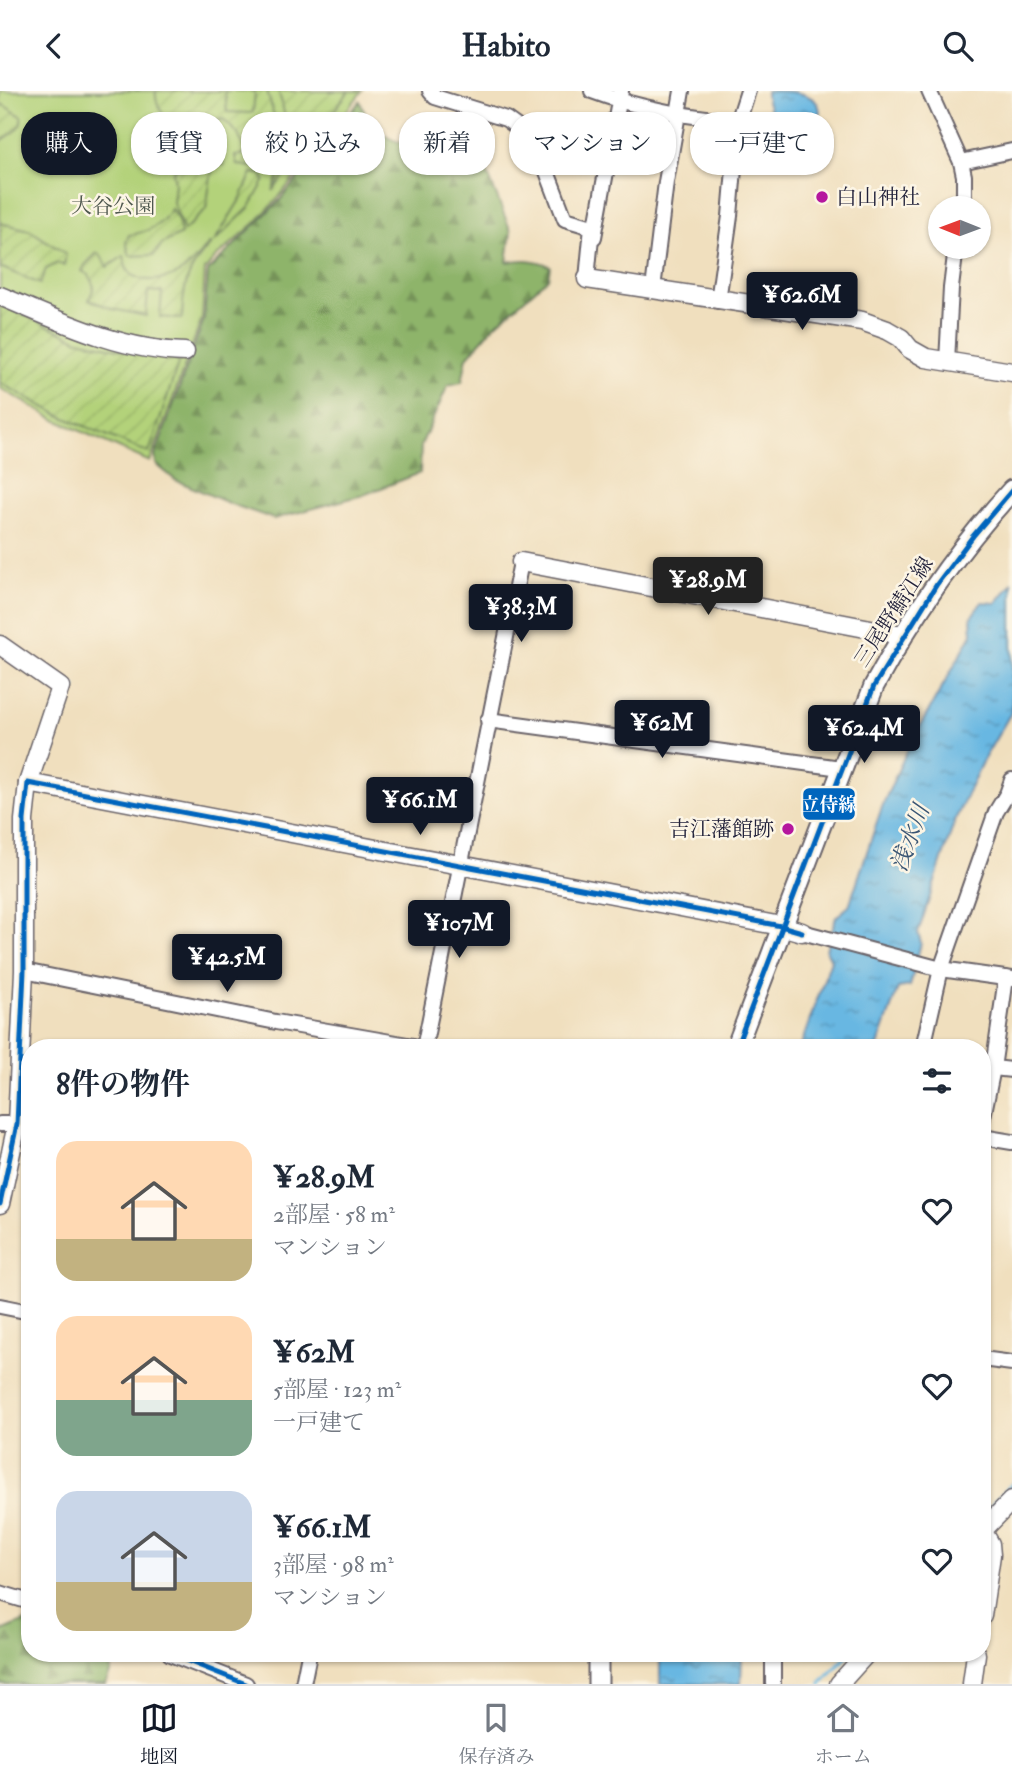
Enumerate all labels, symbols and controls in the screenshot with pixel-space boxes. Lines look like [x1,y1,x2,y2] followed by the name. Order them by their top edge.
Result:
[462,26,550,66] text: Habito
[35,27,73,65] icon: back
[939,27,977,65] icon: search
[21,112,117,175] chip: 購入
[131,112,227,175] chip: 賃貸
[241,112,385,175] chip: 絞り込み
[399,112,495,175] chip: 新着
[509,112,676,175] chip: マンション
[690,112,834,175] chip: 一戸建て
[836,184,920,211] place label: 白山神社
[814,189,830,205] marker: 白山神社
[71,193,155,220] park label: 大谷公園
[928,196,990,259] north arrow
[928,196,991,259] map controls
[745,273,859,332] pin: ¥62.6M
[763,280,841,309] text: ¥62.6M
[848,552,940,672] street label: 三尾野鯖江線
[651,557,765,617] pin: ¥28.9M
[669,565,747,594] text: ¥28.9M
[464,585,578,644] pin: ¥38.3M
[485,592,557,621] text: ¥38.3M
[621,701,703,760] pin: ¥62M
[807,705,921,765] pin: ¥62.4M
[631,708,693,737] text: ¥62M
[824,713,904,742] text: ¥62.4M
[363,777,477,837] pin: ¥66.1M
[382,785,458,814] text: ¥66.1M
[802,787,856,821] line badge: 立侍線
[800,793,858,817] text: 立侍線
[884,798,937,875] water label: 浅水川
[669,816,774,843] place label: 吉江藩館跡
[780,821,796,837] marker: 吉江藩館跡
[410,901,508,960] pin: ¥107M
[424,908,494,937] text: ¥107M
[170,935,284,994] pin: ¥42.5M
[188,942,266,971] text: ¥42.5M
[918,1062,956,1100] icon: filters
[56,1066,190,1103] text: 8件の物件
[273,1159,375,1196] text: ¥28.9M
[112,1169,196,1253] icon: home
[918,1192,956,1230] icon: heart
[273,1200,395,1229] text: 2部屋 · 58 m²
[273,1233,387,1262] text: マンション
[273,1334,355,1371] text: ¥62M
[112,1344,196,1428] icon: home
[918,1367,956,1405] icon: heart
[273,1375,401,1404] text: 5部屋 · 123 m²
[273,1408,365,1437] text: 一戸建て
[273,1509,371,1546] text: ¥66.1M
[112,1519,196,1603] icon: home
[918,1542,956,1580] icon: heart
[273,1550,394,1579] text: 3部屋 · 98 m²
[273,1583,387,1612] text: マンション
[140,1699,178,1769] tab: 地図
[458,1699,535,1769] tab: 保存済み
[815,1699,872,1769] tab: ホーム

